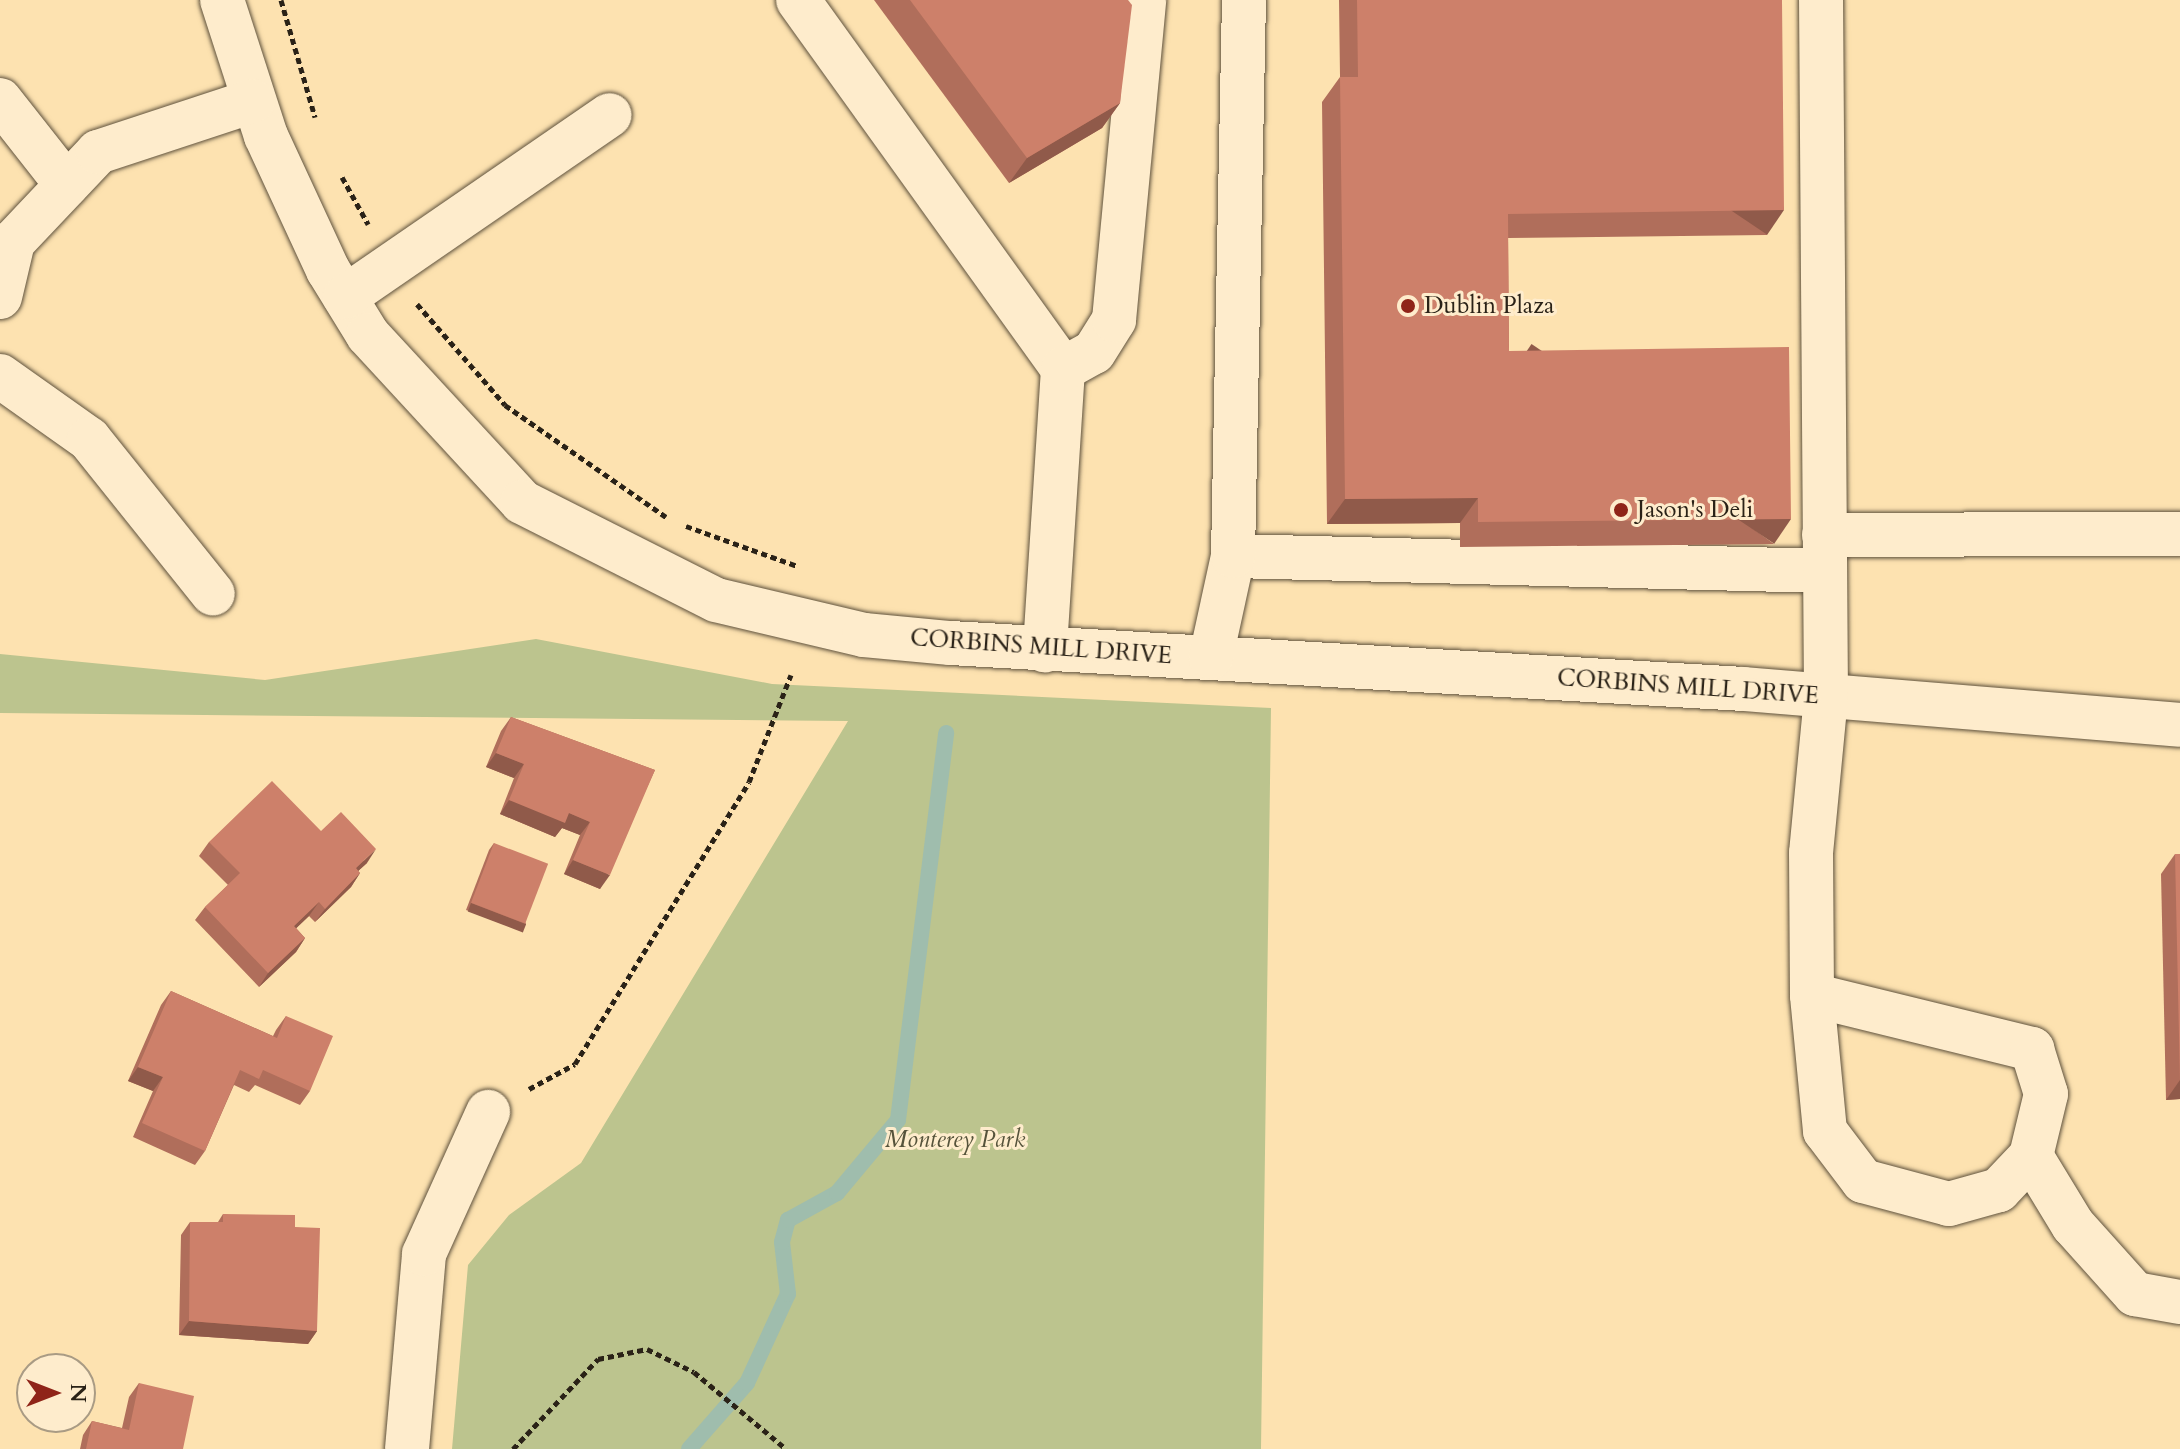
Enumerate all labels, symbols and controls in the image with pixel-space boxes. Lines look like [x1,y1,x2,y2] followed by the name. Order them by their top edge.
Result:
[1424,292,1554,320] place label: Dublin Plaza
[1399,297,1417,315] marker: Dublin Plaza
[1637,496,1753,524] place label: Jason's Deli
[1612,501,1630,519] marker: Jason's Deli
[909,623,1173,671] street label: CORBINS MILL DRIVE
[1556,663,1820,711] street label: CORBINS MILL DRIVE
[885,1126,1025,1154] park label: Monterey Park
[16,1353,96,1433] north arrow
[63,1383,93,1403] text: N

